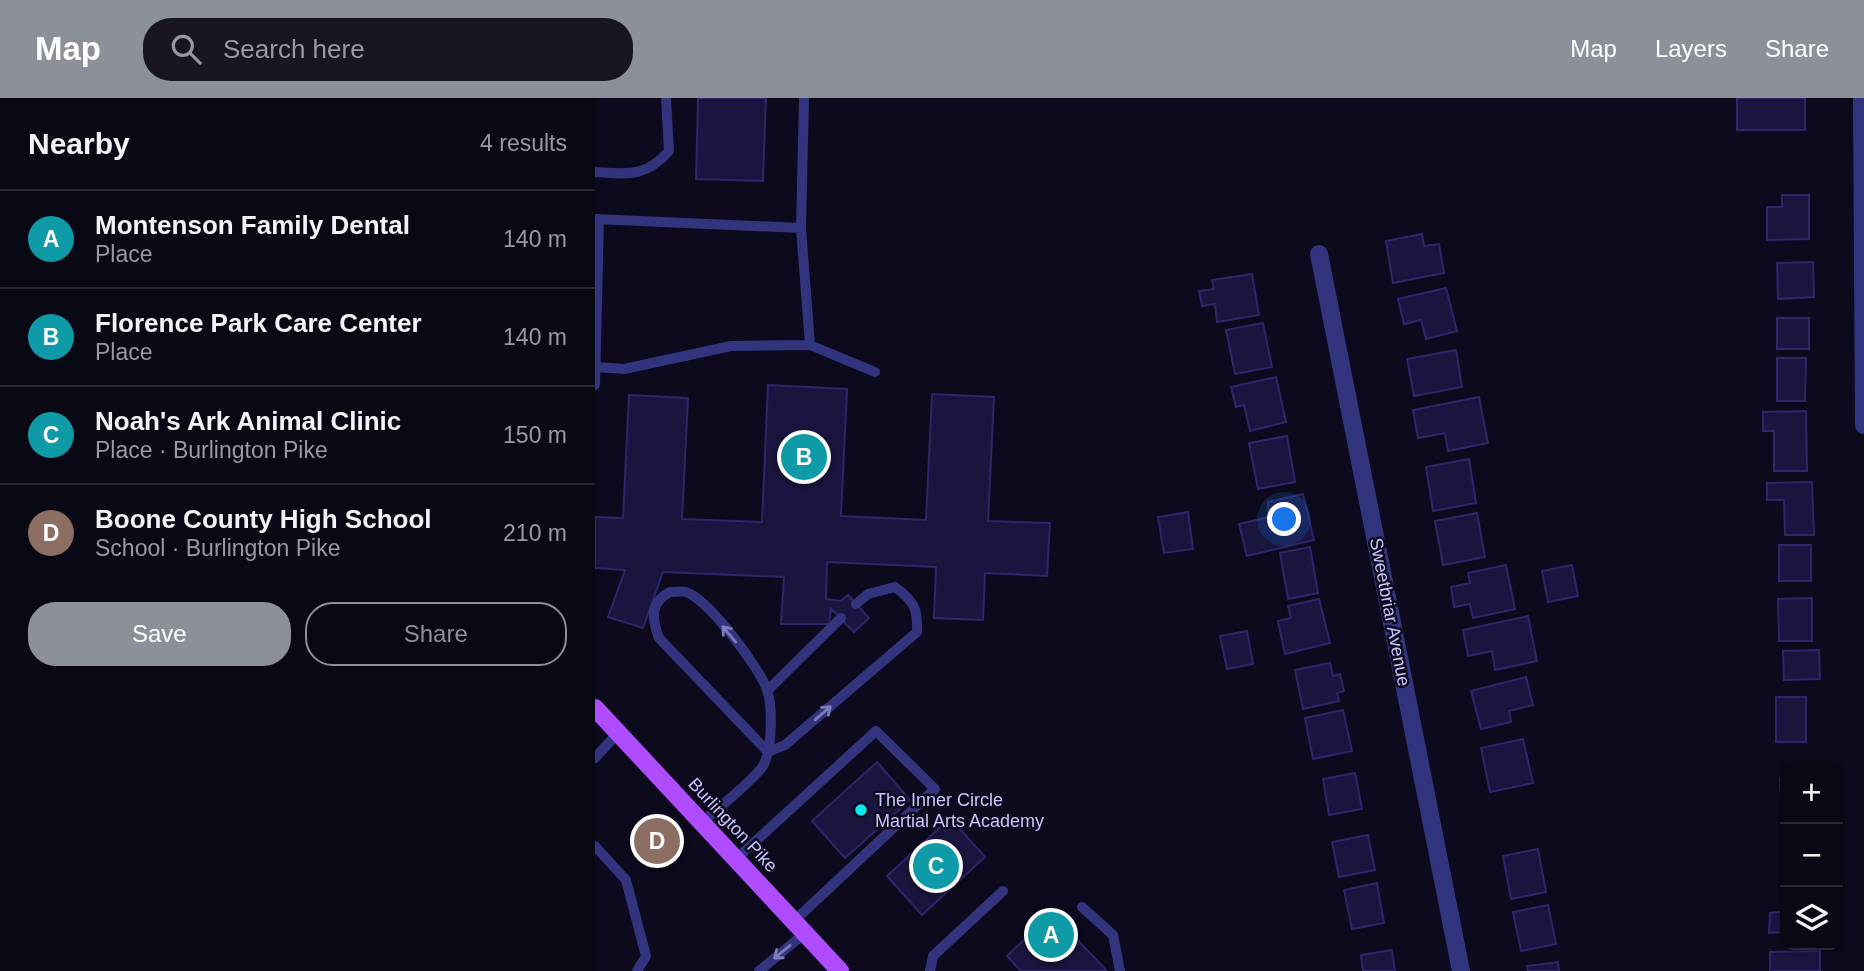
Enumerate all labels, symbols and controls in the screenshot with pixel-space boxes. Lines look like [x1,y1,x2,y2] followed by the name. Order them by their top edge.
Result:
[143,18,633,81] search box
[35,30,101,67] text: Map
[167,30,205,68] icon: search
[223,34,365,64] text: Search here
[1570,35,1617,62] text: Map
[1655,35,1727,62] text: Layers
[1765,35,1829,62] text: Share
[28,127,130,160] text: Nearby
[480,130,567,156] text: 4 results
[95,210,410,240] text: Montenson Family Dental
[43,226,59,252] text: A
[503,226,567,252] text: 140 m
[95,241,153,267] text: Place
[95,308,422,338] text: Florence Park Care Center
[43,324,59,350] text: B
[503,324,567,350] text: 140 m
[95,339,153,365] text: Place
[95,406,401,436] text: Noah's Ark Animal Clinic
[43,422,59,448] text: C
[503,422,567,448] text: 150 m
[781,431,827,483] pin: B
[95,437,328,463] text: Place · Burlington Pike
[1267,502,1301,536] your location
[95,504,432,534] text: Boone County High School
[43,520,59,546] text: D
[503,520,567,546] text: 210 m
[95,535,340,561] text: School · Burlington Pike
[1366,536,1414,688] street label: Sweetbriar Avenue
[28,602,291,666] button: Save
[305,602,567,666] button: Share
[722,625,737,643] one-way arrow
[814,705,832,721] one-way arrow
[1780,761,1843,950] map controls
[1780,761,1843,824] button: +
[684,774,782,876] street label: Burlington Pike
[875,790,1044,831] place label: The Inner Circle Martial Arts Academy
[853,802,869,818] marker: The Inner Circle Martial Arts Academy
[634,815,680,867] pin: D
[1780,824,1843,887] button: −
[913,840,959,892] pin: C
[1780,887,1843,950] button: layers
[1028,909,1074,961] pin: A
[774,944,792,960] one-way arrow

